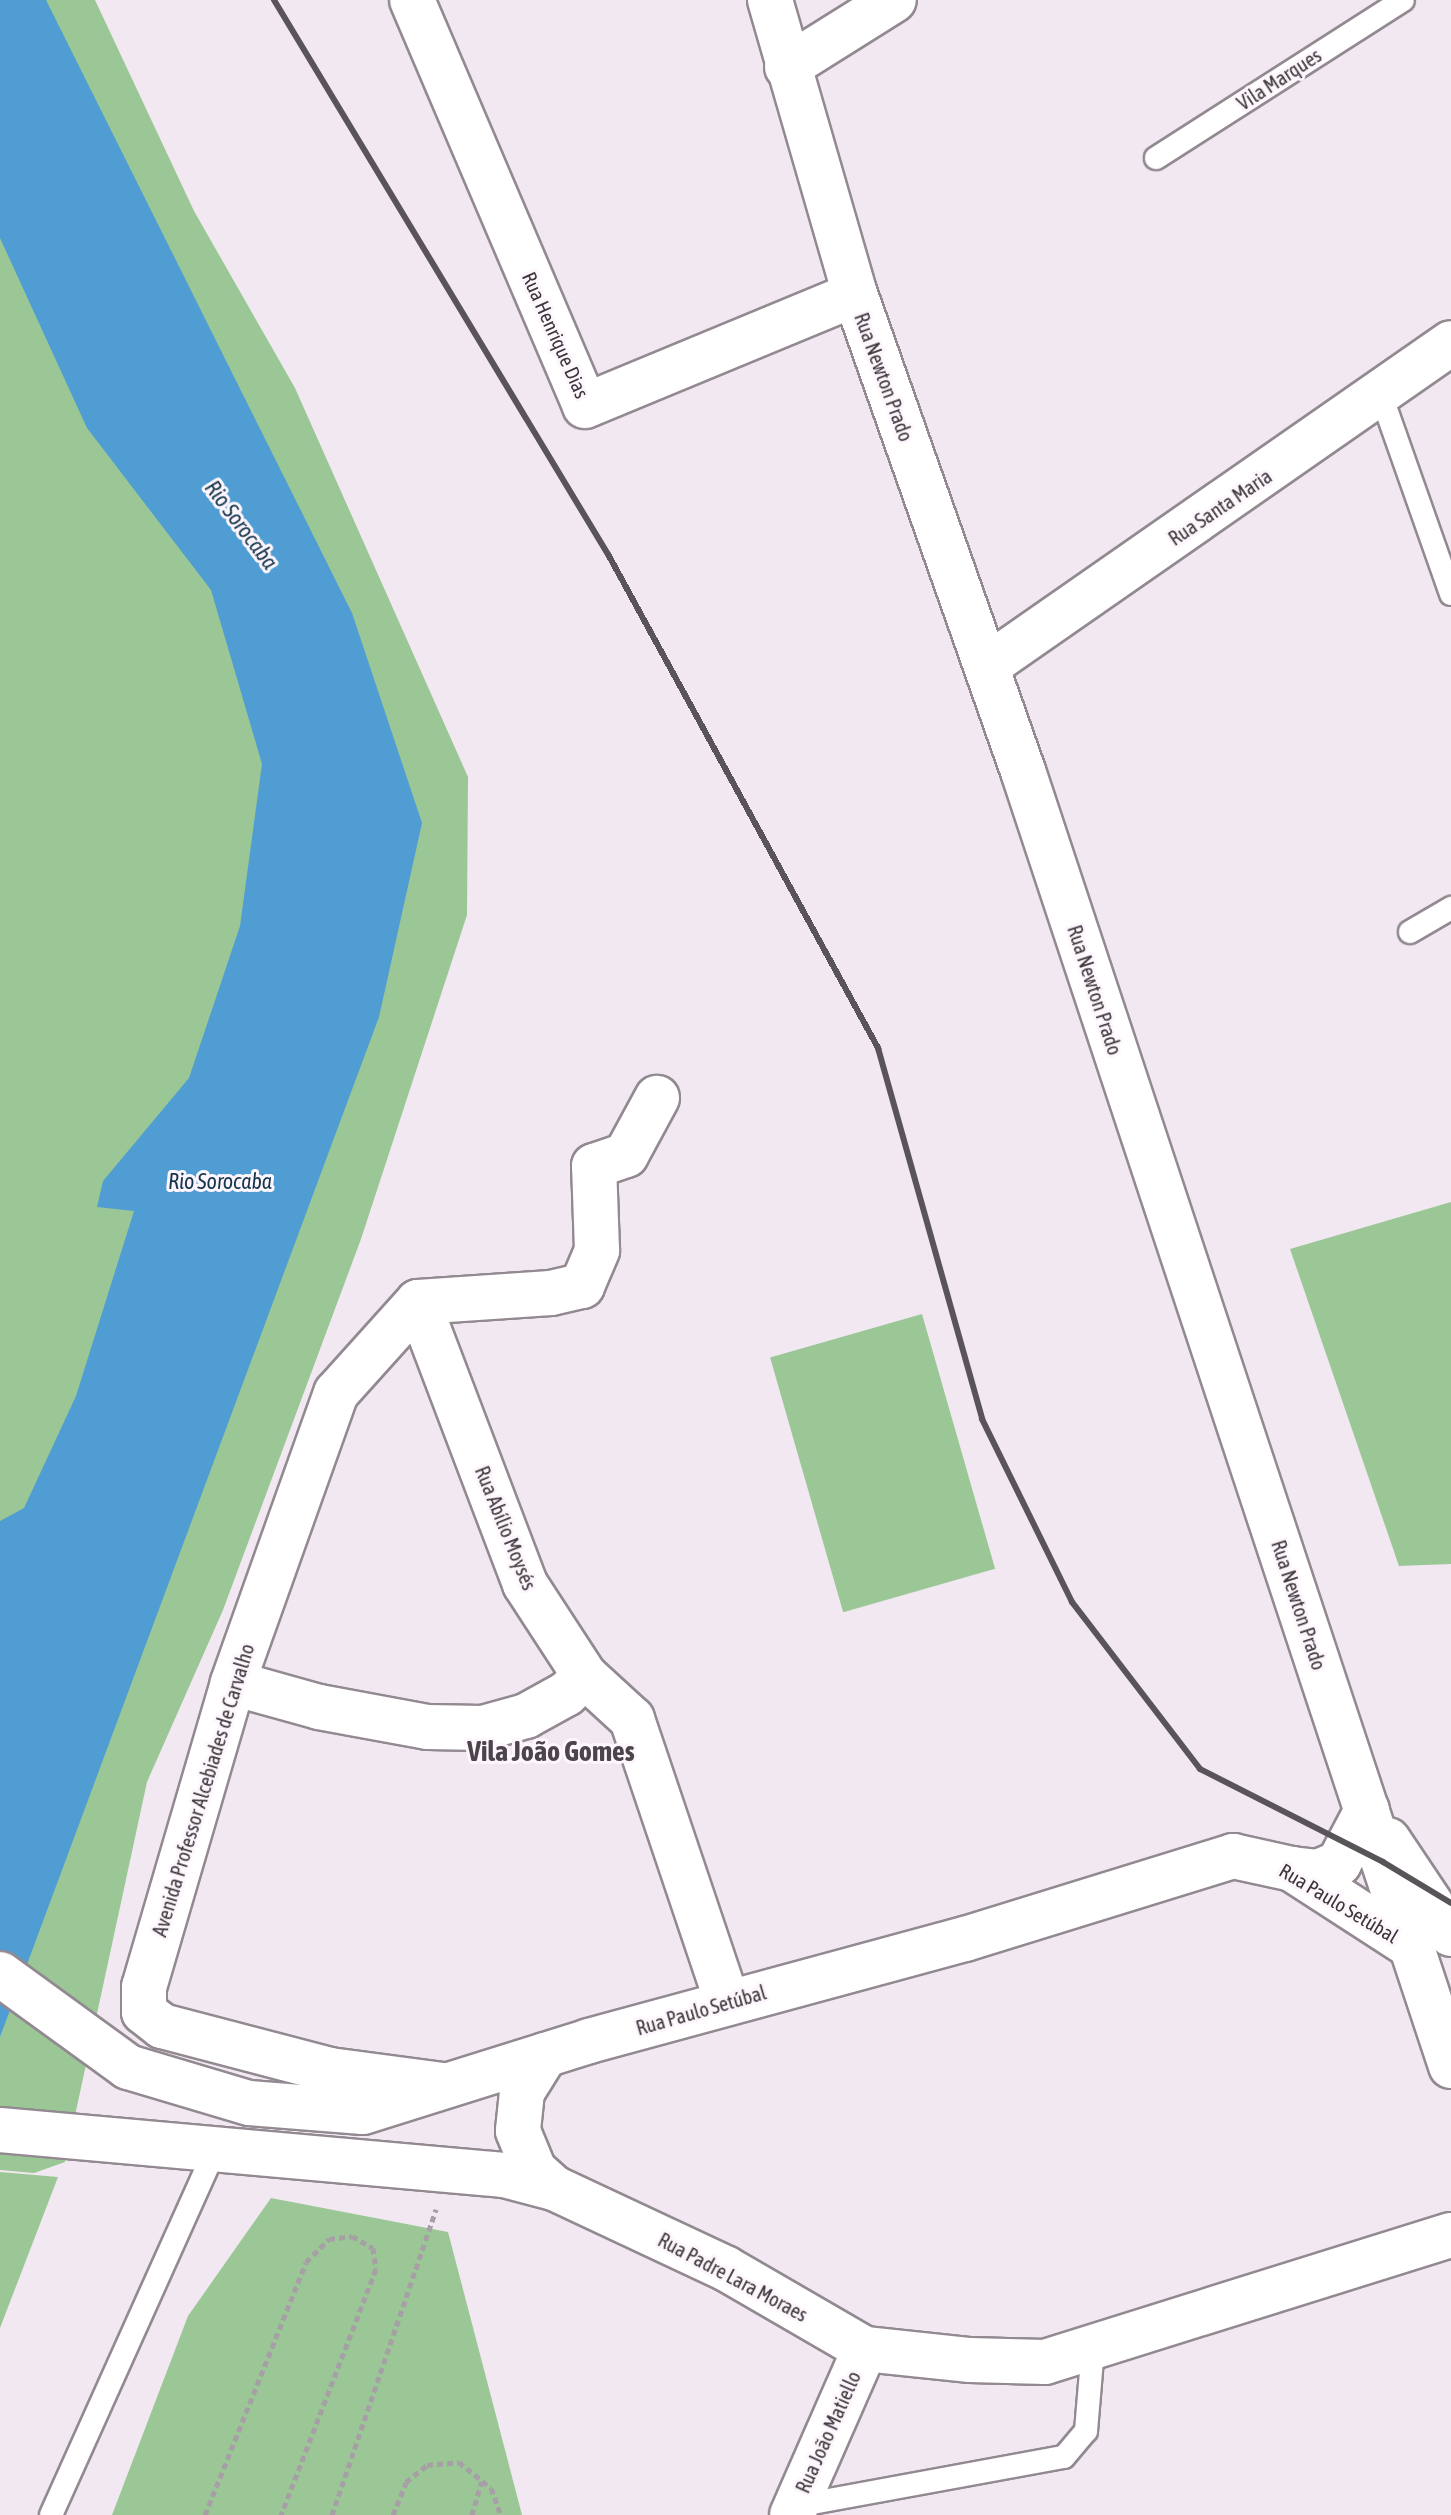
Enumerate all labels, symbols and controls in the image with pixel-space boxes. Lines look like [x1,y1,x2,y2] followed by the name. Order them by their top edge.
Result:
[1232,43,1326,115] street label: Vila Marques
[517,268,595,402] street label: Rua Henrique Dias
[850,309,918,445] street label: Rua Newton Prado
[1164,464,1276,550] street label: Rua Santa Maria
[199,475,283,575] water label: Rio Sorocaba
[1063,922,1127,1058] street label: Rua Newton Prado
[168,1169,272,1195] water label: Rio Sorocaba
[470,1462,542,1594] street label: Rua Abílio Moysés
[1267,1537,1331,1673] street label: Rua Newton Prado
[147,1641,259,1939] street label: Avenida Professor Alcebiades de Carvalho
[467,1734,635,1768] district label: Vila João Gomes
[1275,1858,1403,1948] street label: Rua Paulo Setúbal
[633,1980,769,2040] street label: Rua Paulo Setúbal
[654,2227,812,2327] street label: Rua Padre Lara Moraes
[790,2367,866,2497] street label: Rua João Matiello

